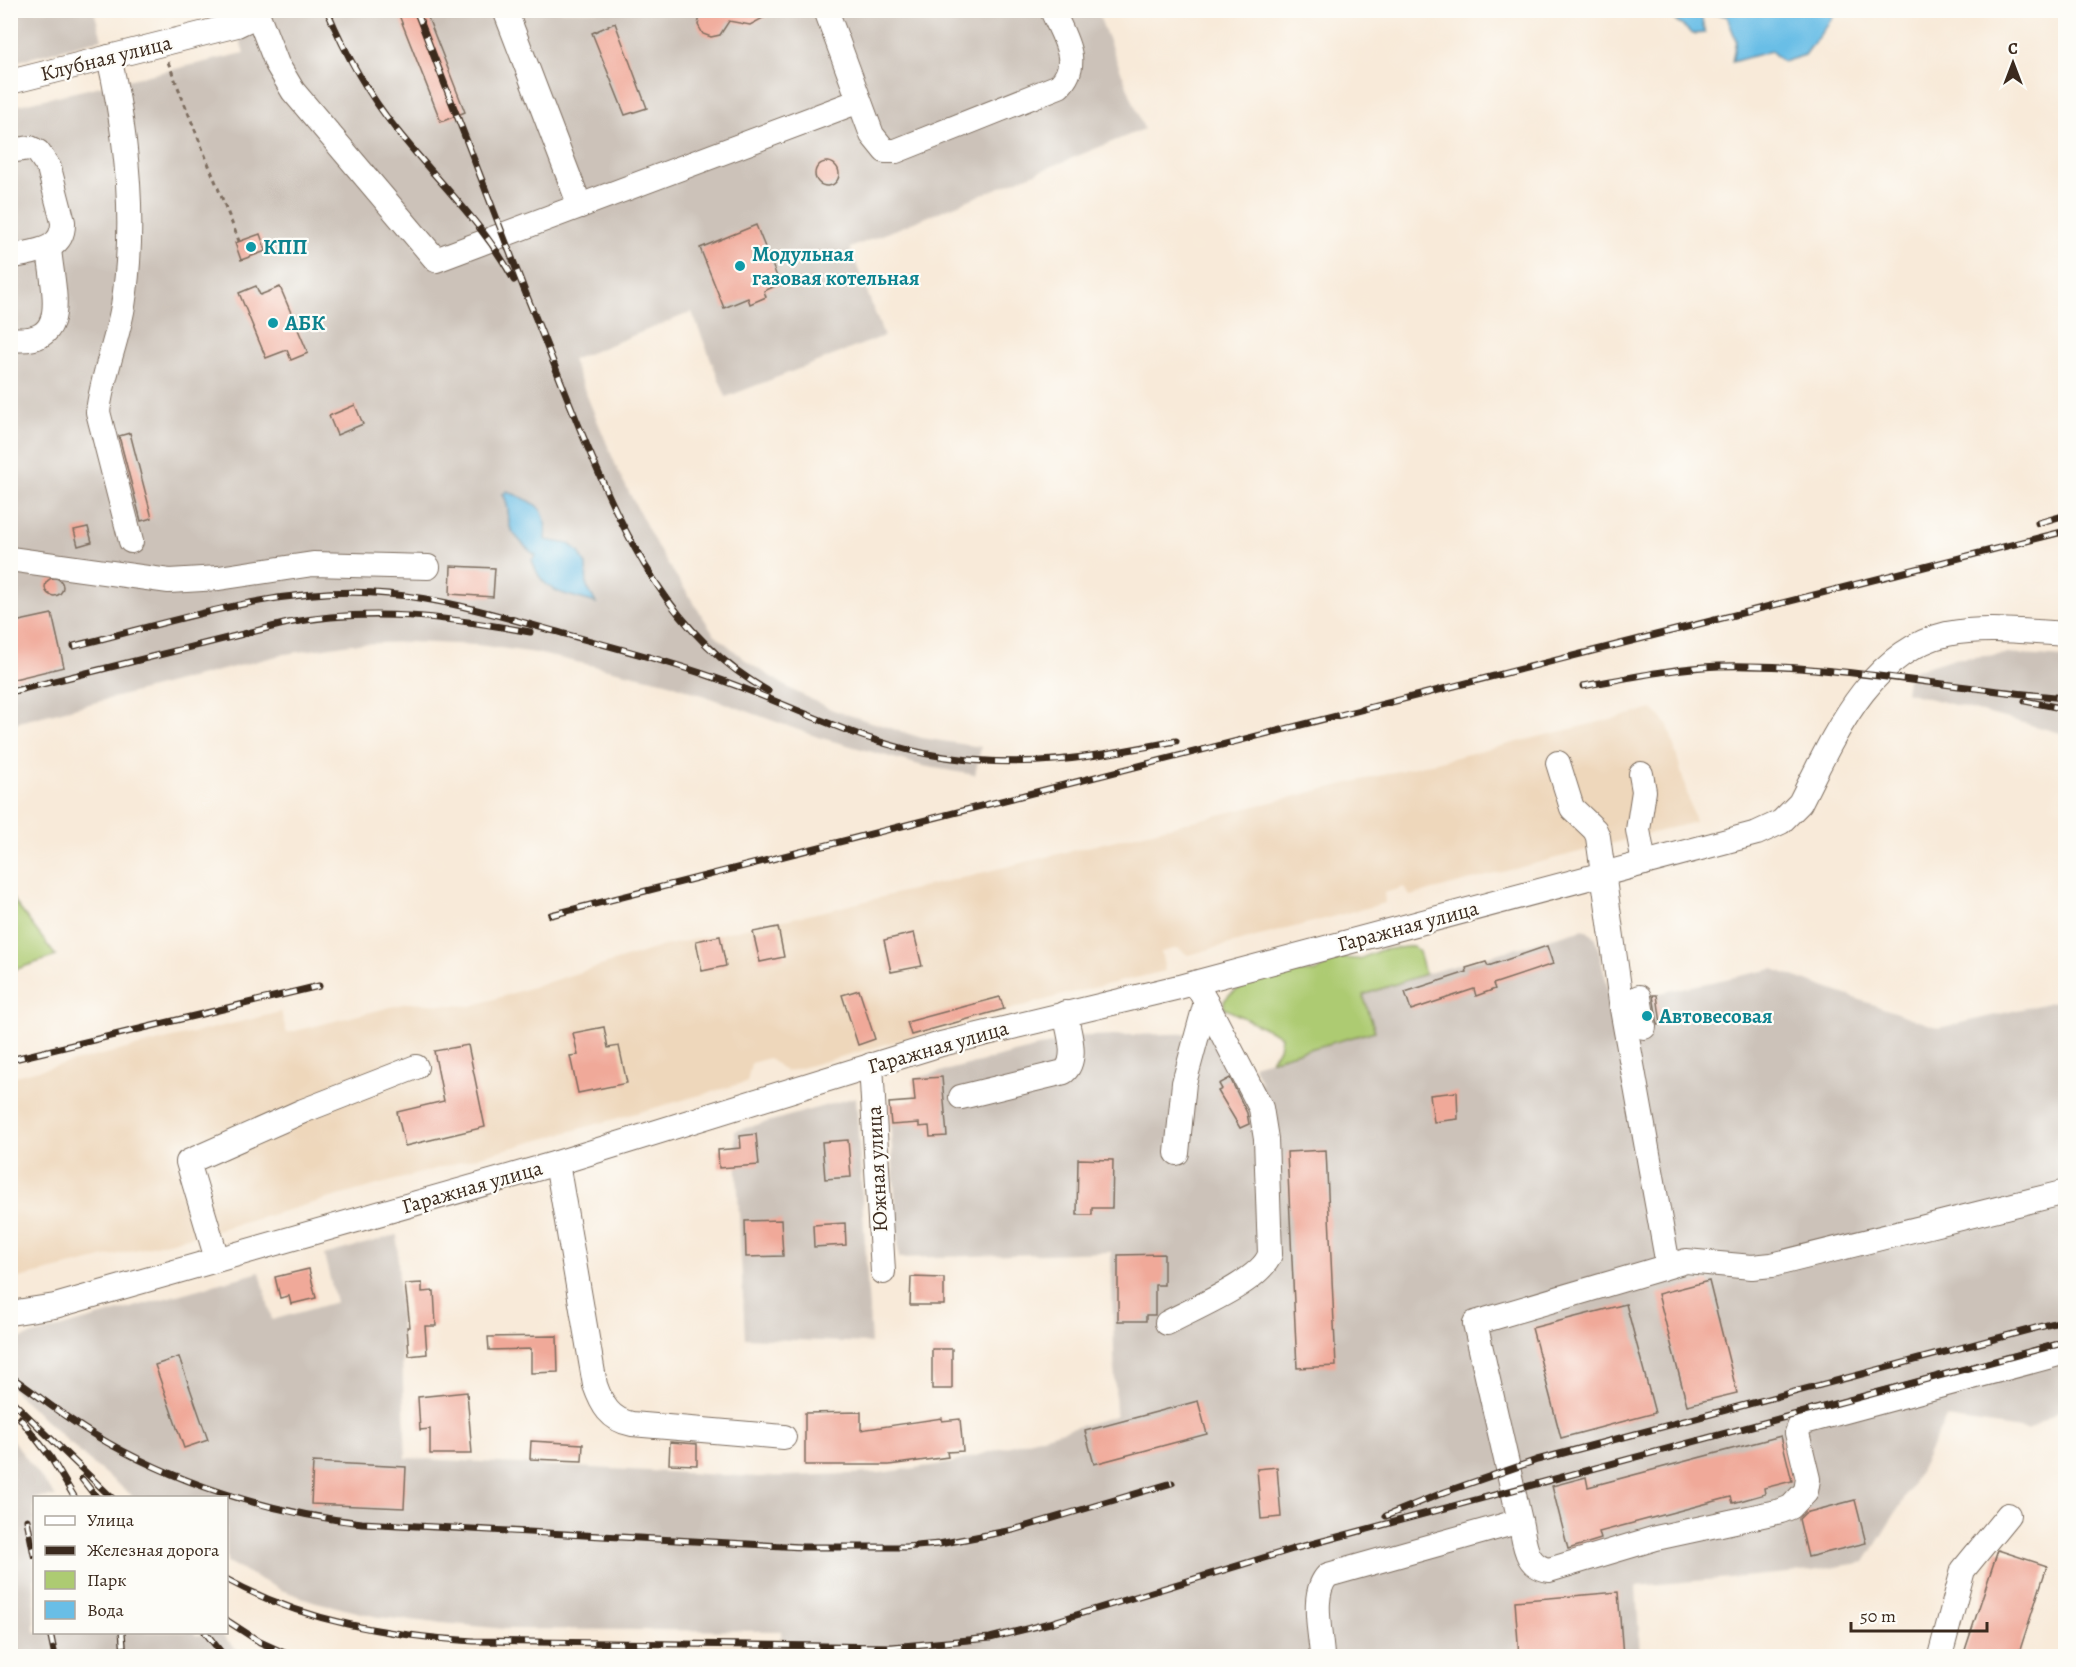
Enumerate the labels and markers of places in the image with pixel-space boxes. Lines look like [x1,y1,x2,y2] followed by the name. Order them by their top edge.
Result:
[263,233,307,261] place label: КПП
[244,240,258,254] marker: КПП
[752,240,920,292] place label: Модульная газовая котельная
[733,259,747,273] marker: Модульная газовая котельная
[284,309,325,337] place label: АБК
[266,316,280,330] marker: АБК
[1658,1002,1773,1030] place label: Автовесовая
[1640,1009,1654,1023] marker: Автовесовая

